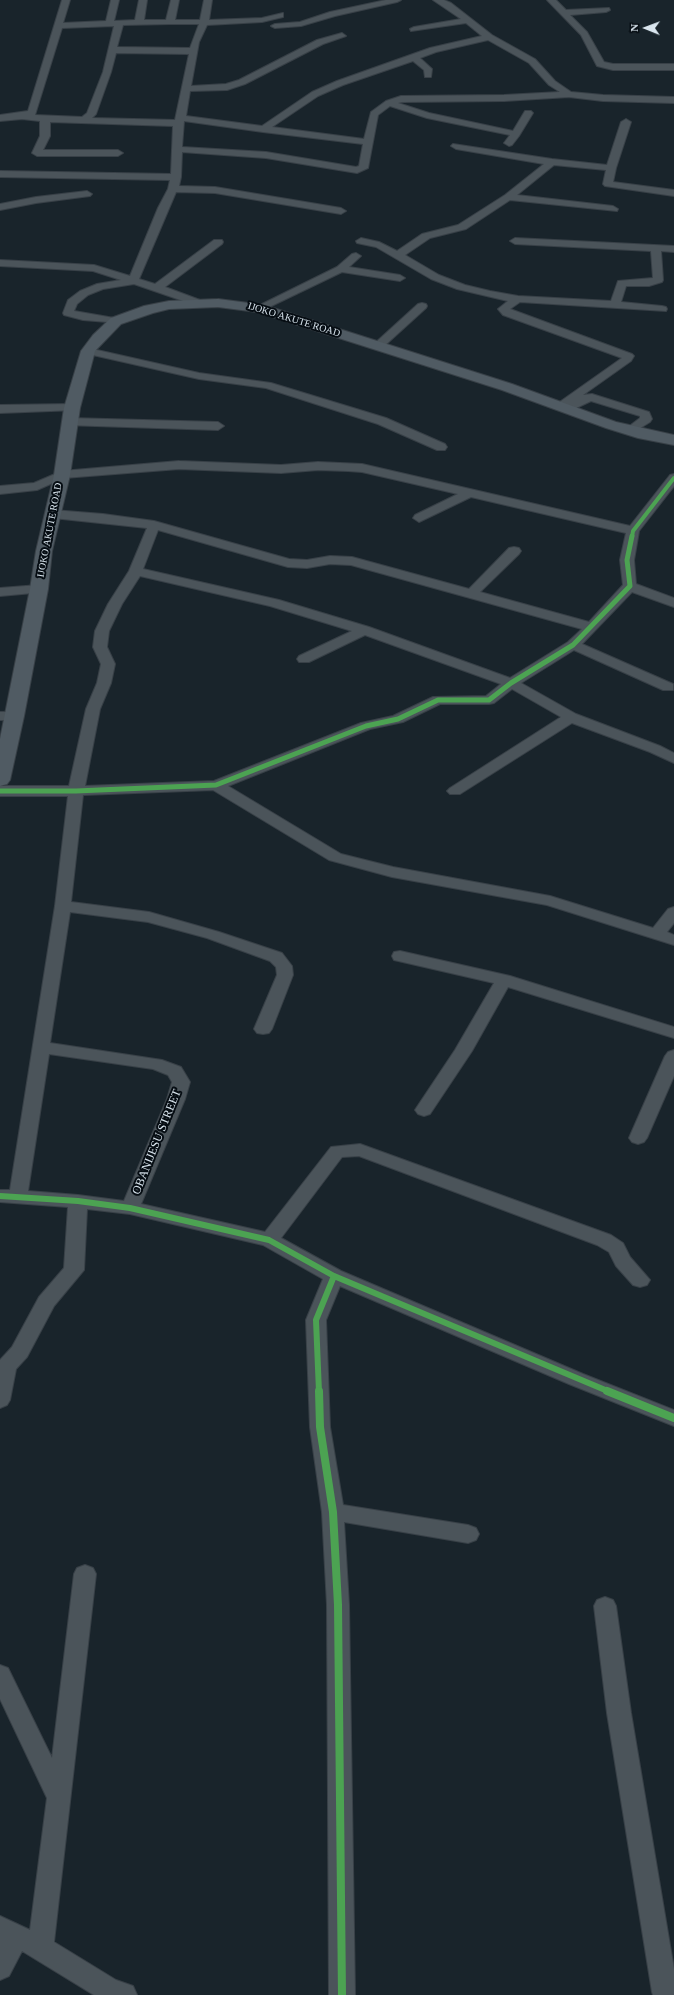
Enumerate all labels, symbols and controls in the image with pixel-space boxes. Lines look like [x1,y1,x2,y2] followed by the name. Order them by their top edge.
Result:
[626,8,666,48] north arrow
[628,24,640,32] text: N
[246,300,342,340] street label: IJOKO AKUTE ROAD
[35,482,65,578] street label: IJOKO AKUTE ROAD
[129,1087,185,1197] street label: OBANIJESU STREET

